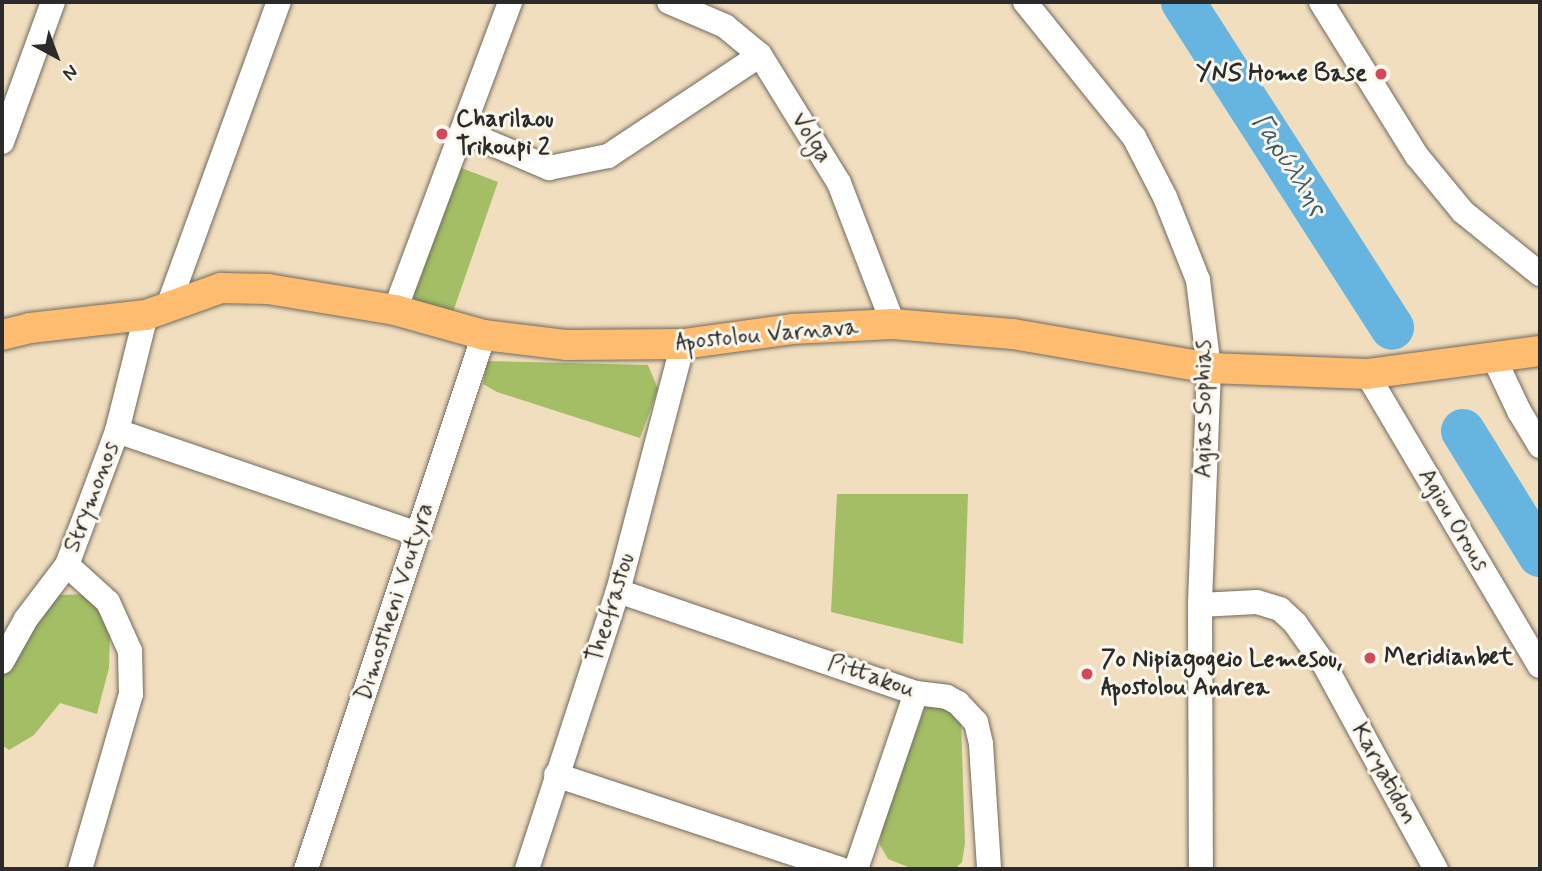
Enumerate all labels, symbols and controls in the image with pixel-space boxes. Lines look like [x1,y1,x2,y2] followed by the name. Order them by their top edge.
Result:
[21,21,91,91] north arrow
[57,59,83,86] text: N
[1200,60,1367,88] place label: YNS Home Base
[1373,66,1389,82] marker: YNS Home Base
[456,106,554,162] place label: Charilaou Trikoupi 2
[784,107,838,169] street label: Volga
[1243,108,1333,222] water label: Γαρύλλης
[434,126,450,142] marker: Charilaou Trikoupi 2
[674,313,860,357] street label: Apostolou Varnava
[1190,340,1218,478] street label: Agias Sophias
[58,438,126,556] street label: Strymonos
[1411,463,1495,577] street label: Agiou Orous
[351,504,439,700] street label: Dimostheni Voutyra
[581,549,641,667] street label: Theofrastou
[1384,644,1513,672] place label: Meridianbet
[1101,646,1346,702] place label: 7o Nipiagogeio Lemesou, Apostolou Andrea
[824,649,918,705] street label: Pittakou
[1362,650,1378,666] marker: Meridianbet
[1079,666,1095,682] marker: 7o Nipiagogeio Lemesou, Apostolou Andrea
[1344,718,1424,830] street label: Karyatidon

